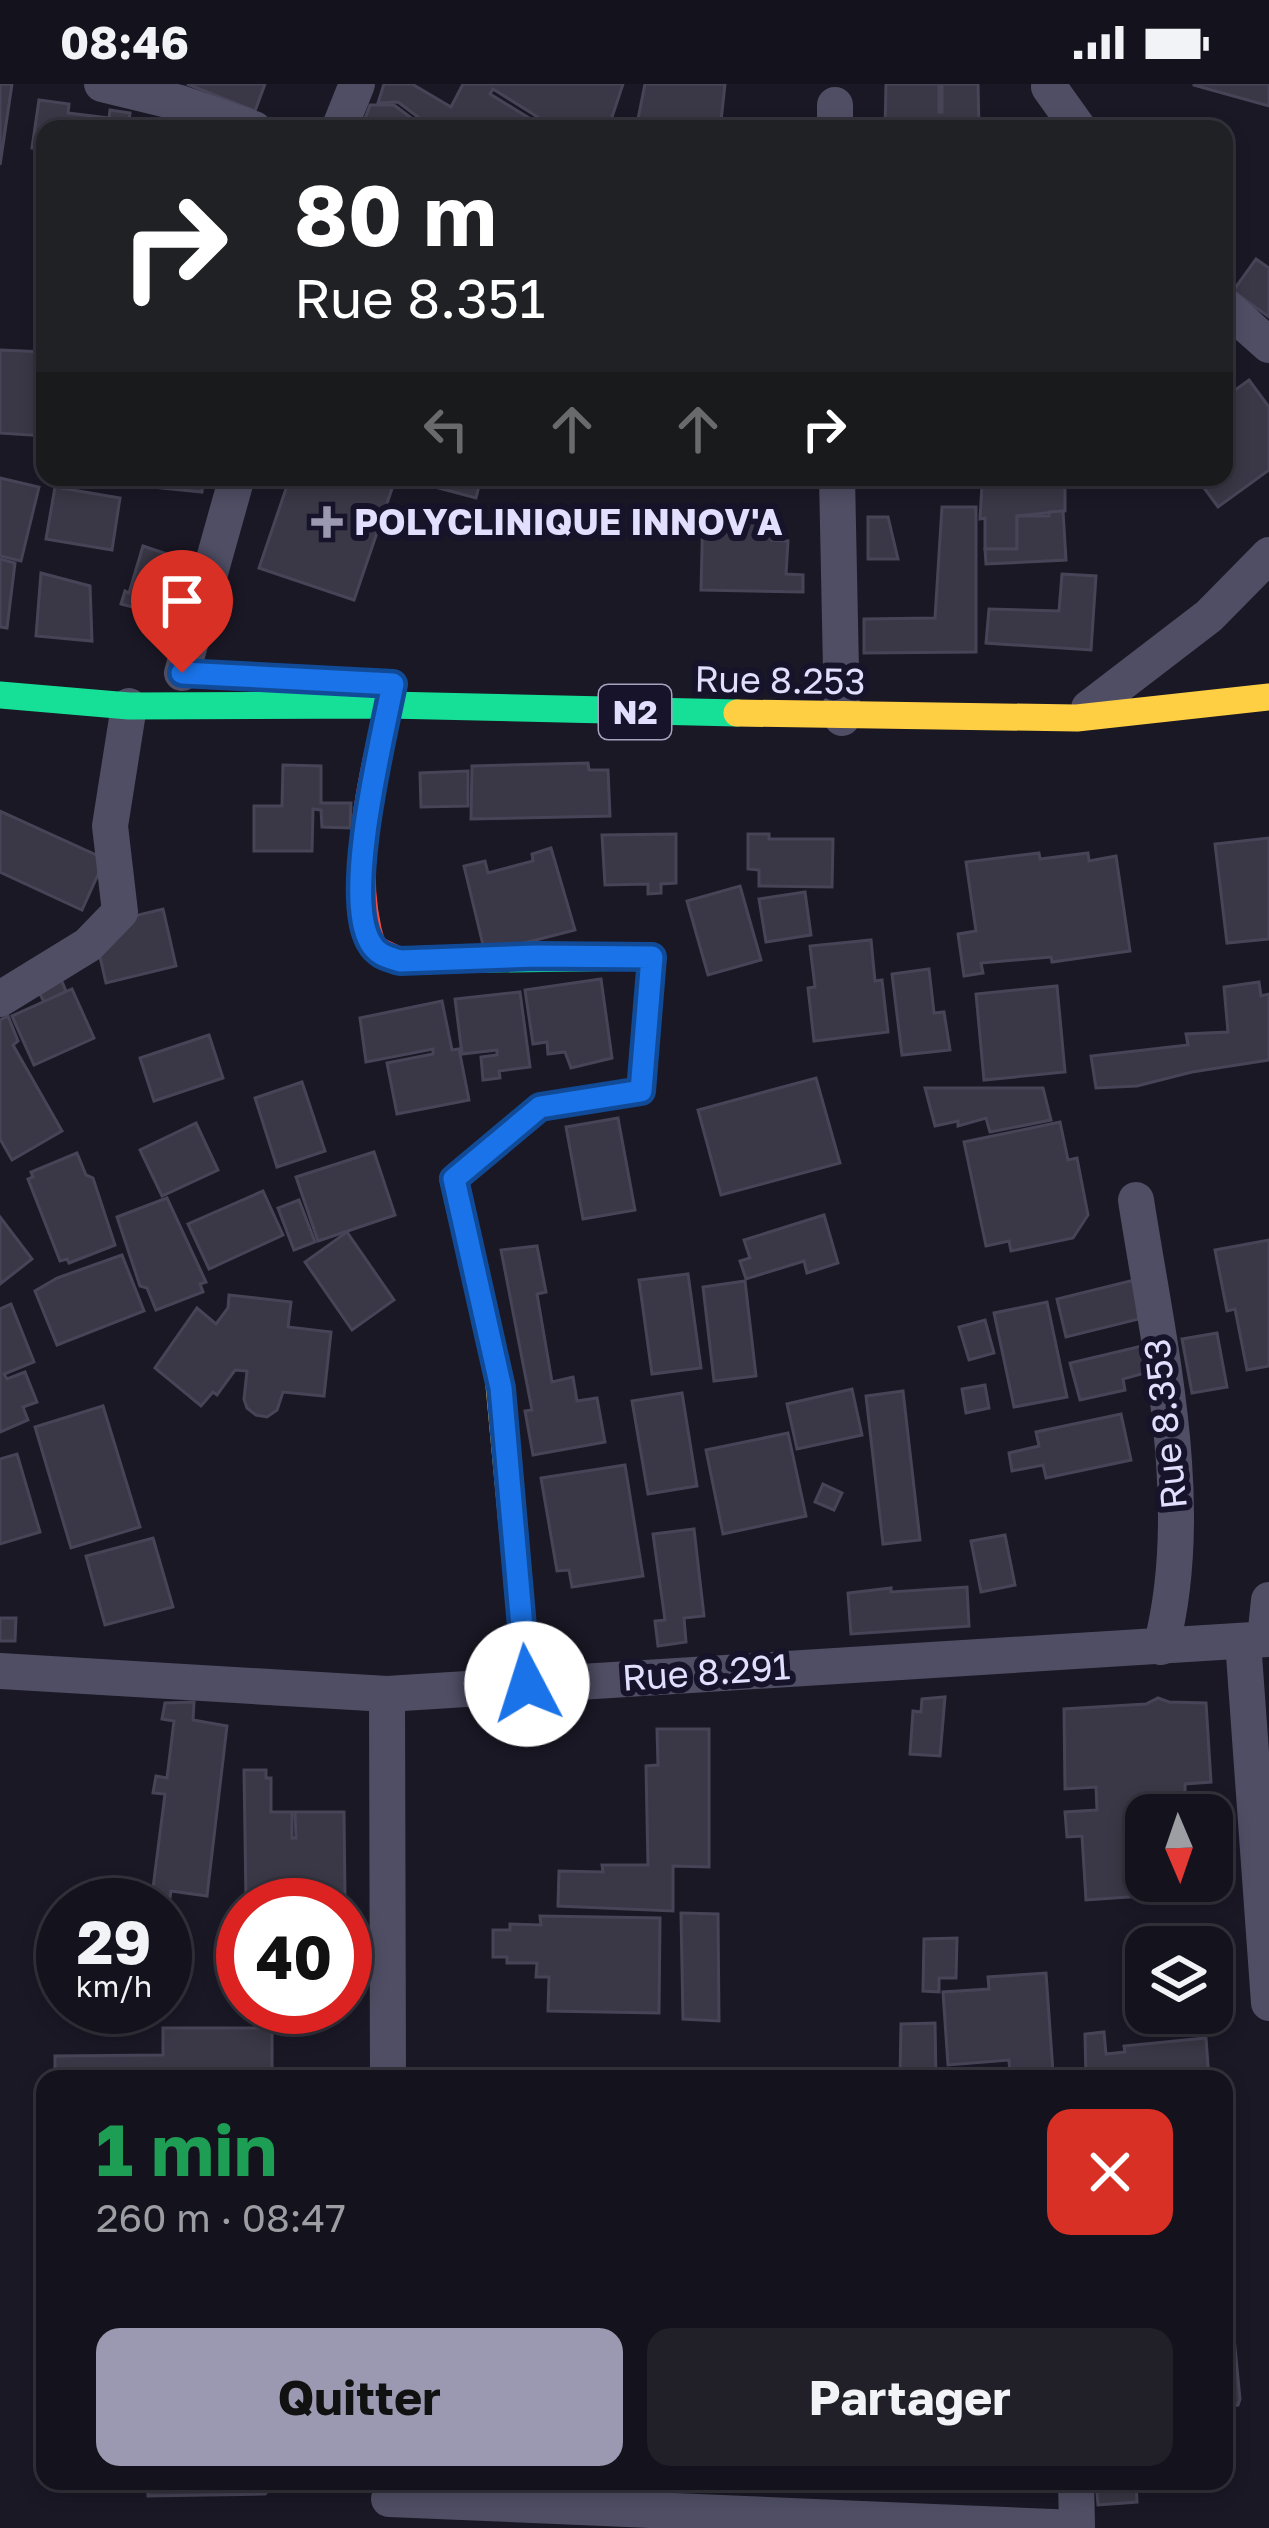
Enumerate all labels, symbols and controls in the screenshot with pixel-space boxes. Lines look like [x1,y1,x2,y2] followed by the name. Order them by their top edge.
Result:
[60,15,189,69] text: 08:46
[294,164,497,264] text: 80 m
[96,168,252,324] icon: right
[294,265,545,330] text: Rue 8.351
[413,396,479,462] icon: left
[539,396,605,462] icon: ahead
[665,396,731,462] icon: ahead
[791,396,857,462] icon: right
[354,500,783,543] place label: POLYCLINIQUE INNOV'A
[311,506,343,538] marker: POLYCLINIQUE INNOV'A
[131,550,233,673] pin
[149,568,215,634] icon: arrive
[694,657,866,702] street label: Rue 8.253
[599,685,671,739] road number: N2
[1134,1337,1195,1511] street label: Rue 8.353
[464,1621,590,1747] position arrow
[621,1644,791,1699] street label: Rue 8.291
[1125,1794,1233,1902] north arrow
[1125,1794,1233,2034] map controls
[216,1878,372,2034] speed limit sign: 40
[77,1905,151,1977] text: 29
[1125,1926,1233,2034] button: layers
[76,1968,152,2004] text: km/h
[96,2105,277,2192] text: 1 min
[1047,2109,1173,2235] button: close
[96,2194,346,2241] text: 260 m · 08:47
[96,2328,623,2466] button: Quitter
[647,2328,1173,2466] button: Partager

